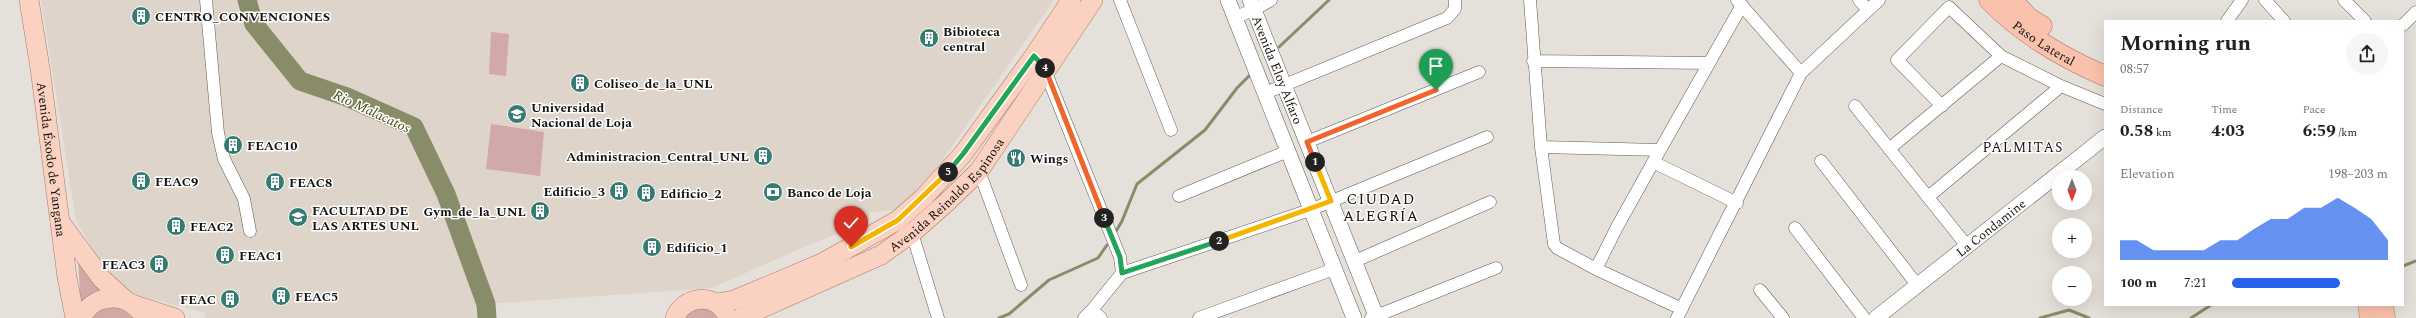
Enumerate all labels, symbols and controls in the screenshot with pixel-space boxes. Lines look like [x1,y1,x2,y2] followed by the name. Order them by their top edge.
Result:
[130,5,152,27] building icon: CENTRO_CONVENCIONES
[155,7,330,27] place label: CENTRO_CONVENCIONES
[1246,13,1308,127] street label: Avenida Eloy Alfaro
[2008,16,2079,71] street label: Paso Lateral
[943,22,1000,57] place label: Bibioteca central
[918,27,940,49] building icon: Bibioteca central
[2120,27,2251,60] text: Morning run
[2346,33,2388,75] button: share
[1419,49,1453,90] pin
[1425,55,1447,77] icon: arrive
[1035,58,1055,78] pin: 4
[1042,59,1048,76] text: 4
[2120,59,2149,79] text: 08:57
[569,72,591,94] building icon: Coliseo_de_la_UNL
[594,74,713,94] place label: Coliseo_de_la_UNL
[31,81,71,239] street label: Avenida Éxodo de Yangana
[330,84,414,139] water label: Rio Malacatos
[531,98,632,133] place label: Universidad Nacional de Loja
[2120,101,2163,118] text: Distance
[2211,101,2237,118] text: Time
[2303,101,2325,118] text: Pace
[506,103,528,125] school or university icon: Universidad Nacional de Loja
[2120,118,2153,144] text: 0.58
[2211,118,2245,144] text: 4:03
[2303,118,2336,144] text: 6:59
[2153,124,2172,141] text: km
[2336,124,2357,141] text: /km
[885,133,1010,257] street label: Avenida Reinaldo Espinosa
[222,134,244,156] building icon: FEAC10
[247,136,298,156] place label: FEAC10
[1983,137,2064,158] district label: PALMITAS
[752,145,774,167] building icon: Administracion_Central_UNL
[566,147,749,167] place label: Administracion_Central_UNL
[1005,147,1027,169] restaurant icon: Wings
[1030,149,1068,169] place label: Wings
[1305,152,1325,172] pin: 1
[1312,153,1318,170] text: 1
[938,162,958,182] pin: 5
[945,163,951,180] text: 5
[2120,164,2174,184] text: Elevation
[2328,164,2388,184] text: 198–203 m
[130,170,152,192] building icon: FEAC9
[2052,170,2092,210] north arrow
[2052,170,2092,306] map controls
[264,171,286,193] building icon: FEAC8
[155,172,198,192] place label: FEAC9
[289,173,332,193] place label: FEAC8
[608,180,630,202] building icon: Edificio_3
[762,181,784,203] bank icon: Banco de Loja
[544,182,605,202] place label: Edificio_3
[635,182,657,204] building icon: Edificio_2
[787,183,872,203] place label: Banco de Loja
[660,184,721,204] place label: Edificio_2
[1343,188,1419,228] district label: CIUDAD ALEGRÍA
[1952,194,2031,262] street label: La Condamine
[529,200,551,222] building icon: Gym_de_la_UNL
[312,201,419,236] place label: FACULTAD DE LAS ARTES UNL
[424,202,526,222] place label: Gym_de_la_UNL
[287,206,309,228] school or university icon: FACULTAD DE LAS ARTES UNL
[834,206,868,247] pin
[1094,208,1114,228] pin: 3
[1101,209,1107,226] text: 3
[840,212,862,234] icon: check
[165,215,187,237] building icon: FEAC2
[190,217,233,237] place label: FEAC2
[2052,218,2092,258] button: +
[1209,231,1229,251] pin: 2
[1216,232,1222,249] text: 2
[641,236,663,258] building icon: Edificio_1
[666,238,727,258] place label: Edificio_1
[214,244,236,266] building icon: FEAC1
[239,246,282,266] place label: FEAC1
[148,253,170,275] building icon: FEAC3
[102,255,145,275] place label: FEAC3
[2052,266,2092,306] button: −
[2120,273,2157,293] text: 100 m
[2184,273,2207,293] text: 7:21
[270,285,292,307] building icon: FEAC5
[295,287,338,307] place label: FEAC5
[219,288,241,310] building icon: FEAC
[180,290,216,310] place label: FEAC

